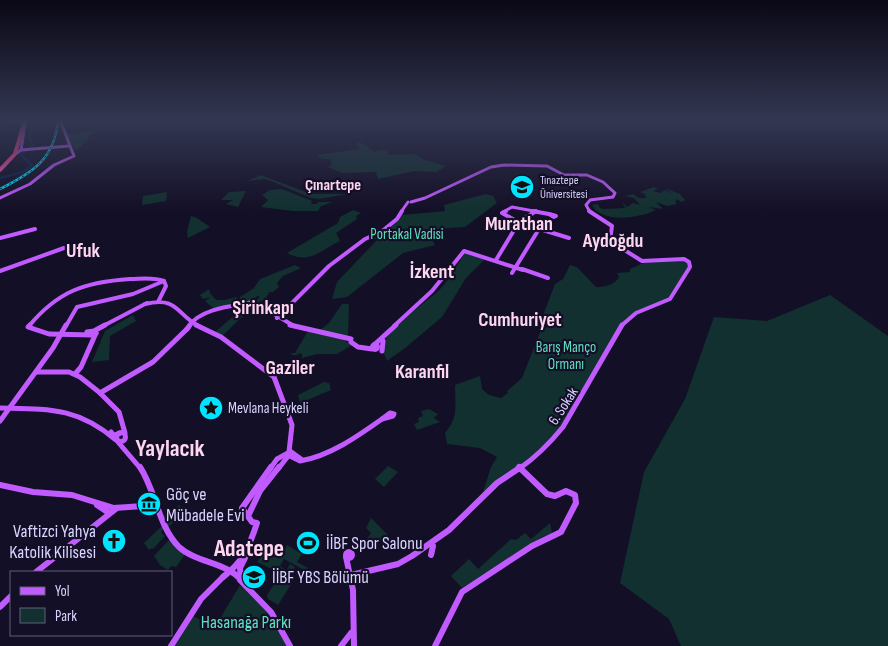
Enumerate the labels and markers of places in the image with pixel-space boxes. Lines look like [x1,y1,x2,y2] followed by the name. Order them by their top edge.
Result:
[540,173,587,202] place label: Tınaztepe Üniversitesi
[509,174,535,200] school or university icon: Tınaztepe Üniversitesi
[198,395,224,421] place icon: Mevlana Heykeli
[228,399,309,418] place label: Mevlana Heykeli
[166,484,245,526] place label: Göç ve Mübadele Evi
[136,491,162,517] museum icon: Göç ve Mübadele Evi
[9,521,96,563] place label: Vaftizci Yahya Katolik Kilisesi
[101,528,127,554] church icon: Vaftizci Yahya Katolik Kilisesi
[295,530,321,556] sports icon: İİBF Spor Salonu
[326,533,423,554] place label: İİBF Spor Salonu
[241,564,267,590] school or university icon: İİBF YBS Bölümü
[272,567,369,588] place label: İİBF YBS Bölümü

